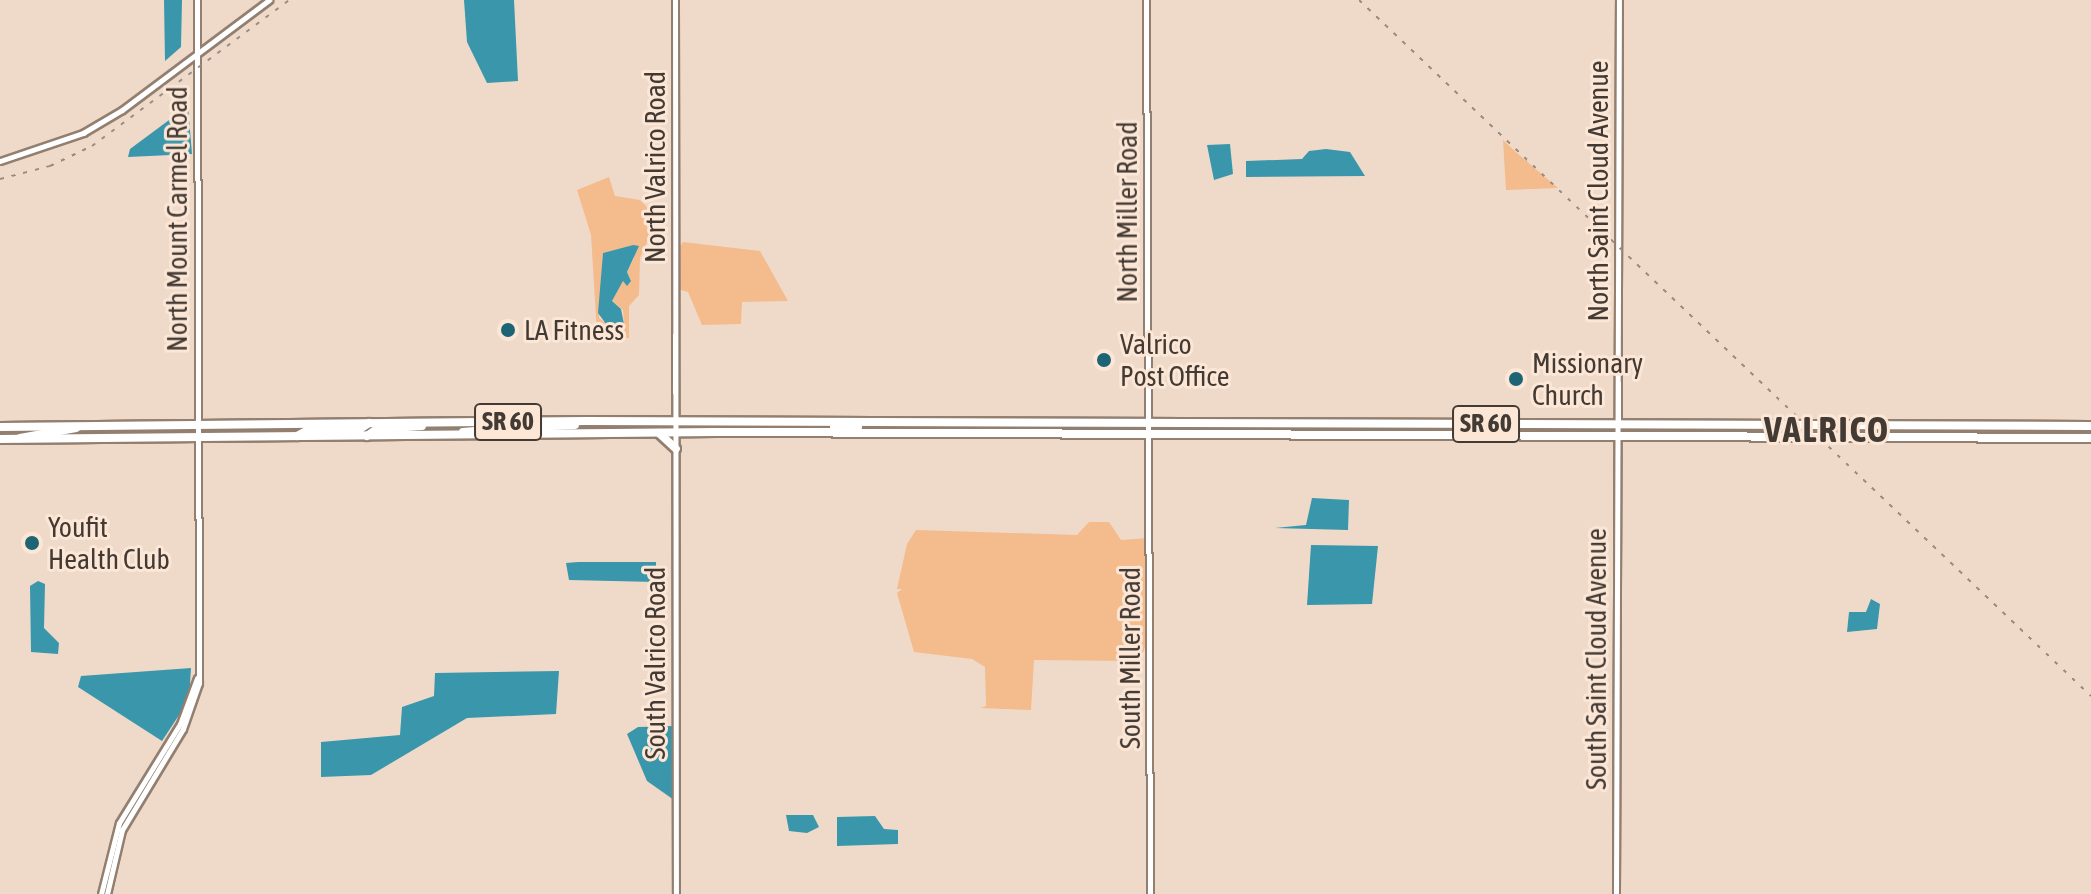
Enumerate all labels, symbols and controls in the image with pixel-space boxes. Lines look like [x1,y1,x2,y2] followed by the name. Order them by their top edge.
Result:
[1581,61,1615,321] street label: North Saint Cloud Avenue
[638,71,672,263] street label: North Valrico Road
[160,86,194,352] street label: North Mount Carmel Road
[1110,121,1144,303] street label: North Miller Road
[524,313,624,347] place label: LA Fitness
[499,321,517,339] marker: LA Fitness
[1120,327,1229,393] place label: Valrico Post Office
[1532,346,1643,412] place label: Missionary Church
[1095,351,1113,369] marker: Valrico Post Office
[1507,370,1525,388] marker: Missionary Church
[474,400,542,444] road number: SR 60
[1452,402,1520,446] road number: SR 60
[1764,408,1890,452] district label: VALRICO
[48,510,170,576] place label: Youfit Health Club
[1579,528,1613,790] street label: South Saint Cloud Avenue
[23,534,41,552] marker: Youfit Health Club
[638,567,672,759] street label: South Valrico Road
[1113,567,1147,749] street label: South Miller Road

